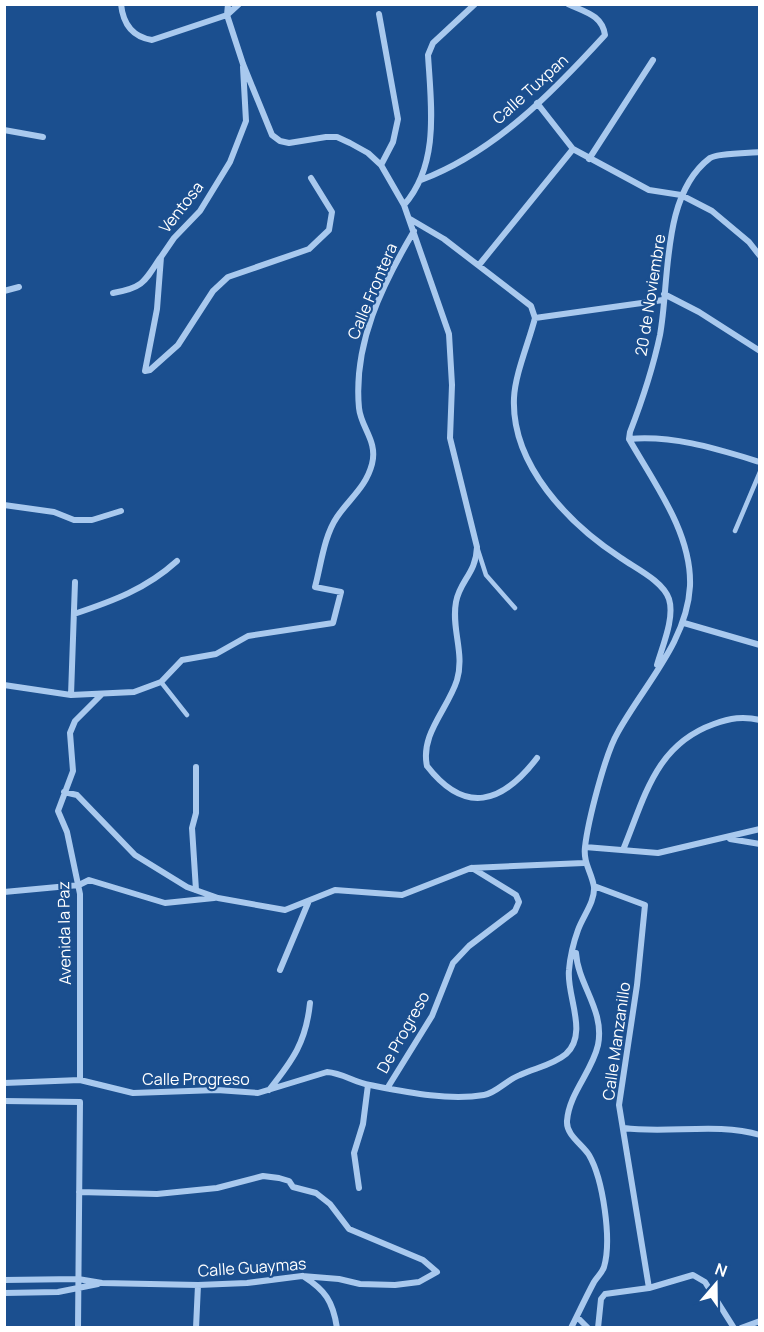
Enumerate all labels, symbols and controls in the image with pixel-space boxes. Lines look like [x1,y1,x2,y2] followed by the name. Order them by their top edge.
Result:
[487,49,573,129] street label: Calle Tuxpan
[154,177,208,237] street label: Ventosa
[630,232,670,358] street label: 20 de Noviembre
[342,239,402,343] street label: Calle Frontera
[52,881,76,985] street label: Avenida la Paz
[597,980,635,1102] street label: Calle Manzanillo
[371,987,435,1077] street label: De Progreso
[142,1068,250,1090] street label: Calle Progreso
[197,1252,307,1282] street label: Calle Guaymas
[686,1254,746,1314] north arrow
[712,1258,730,1282] text: N

